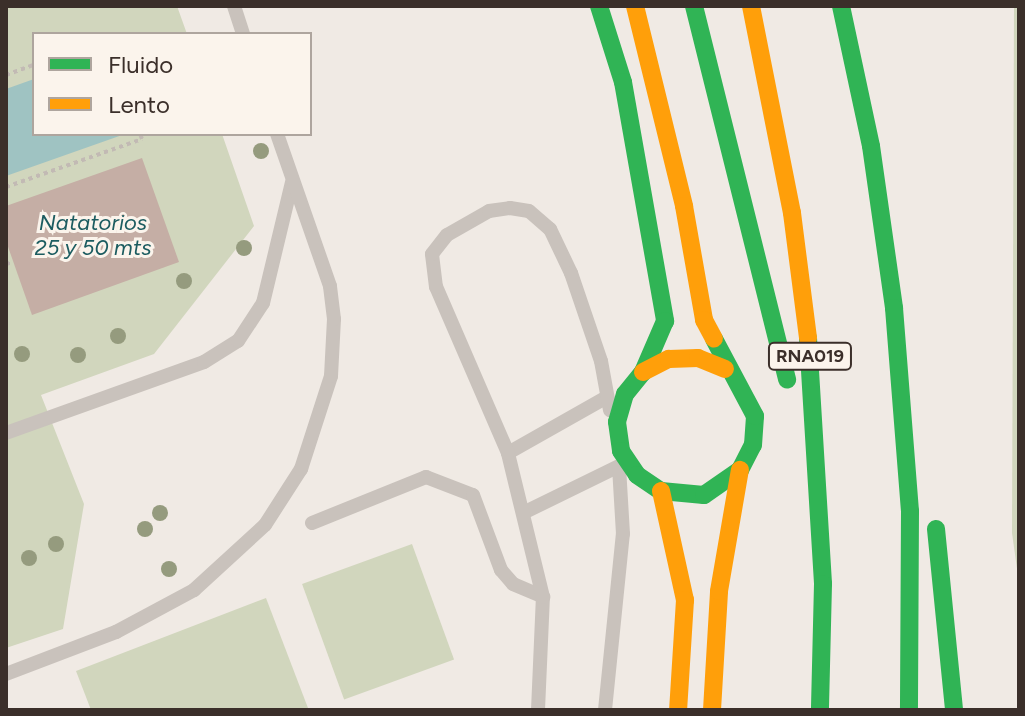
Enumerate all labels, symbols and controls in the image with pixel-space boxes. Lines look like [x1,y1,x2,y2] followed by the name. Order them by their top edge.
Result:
[32,32,312,136] legend
[108,50,173,79] text: Fluido
[108,90,170,119] text: Lento
[34,209,152,260] water label: Natatorios 25 y 50 mts
[766,342,854,370] road number: RNA019

